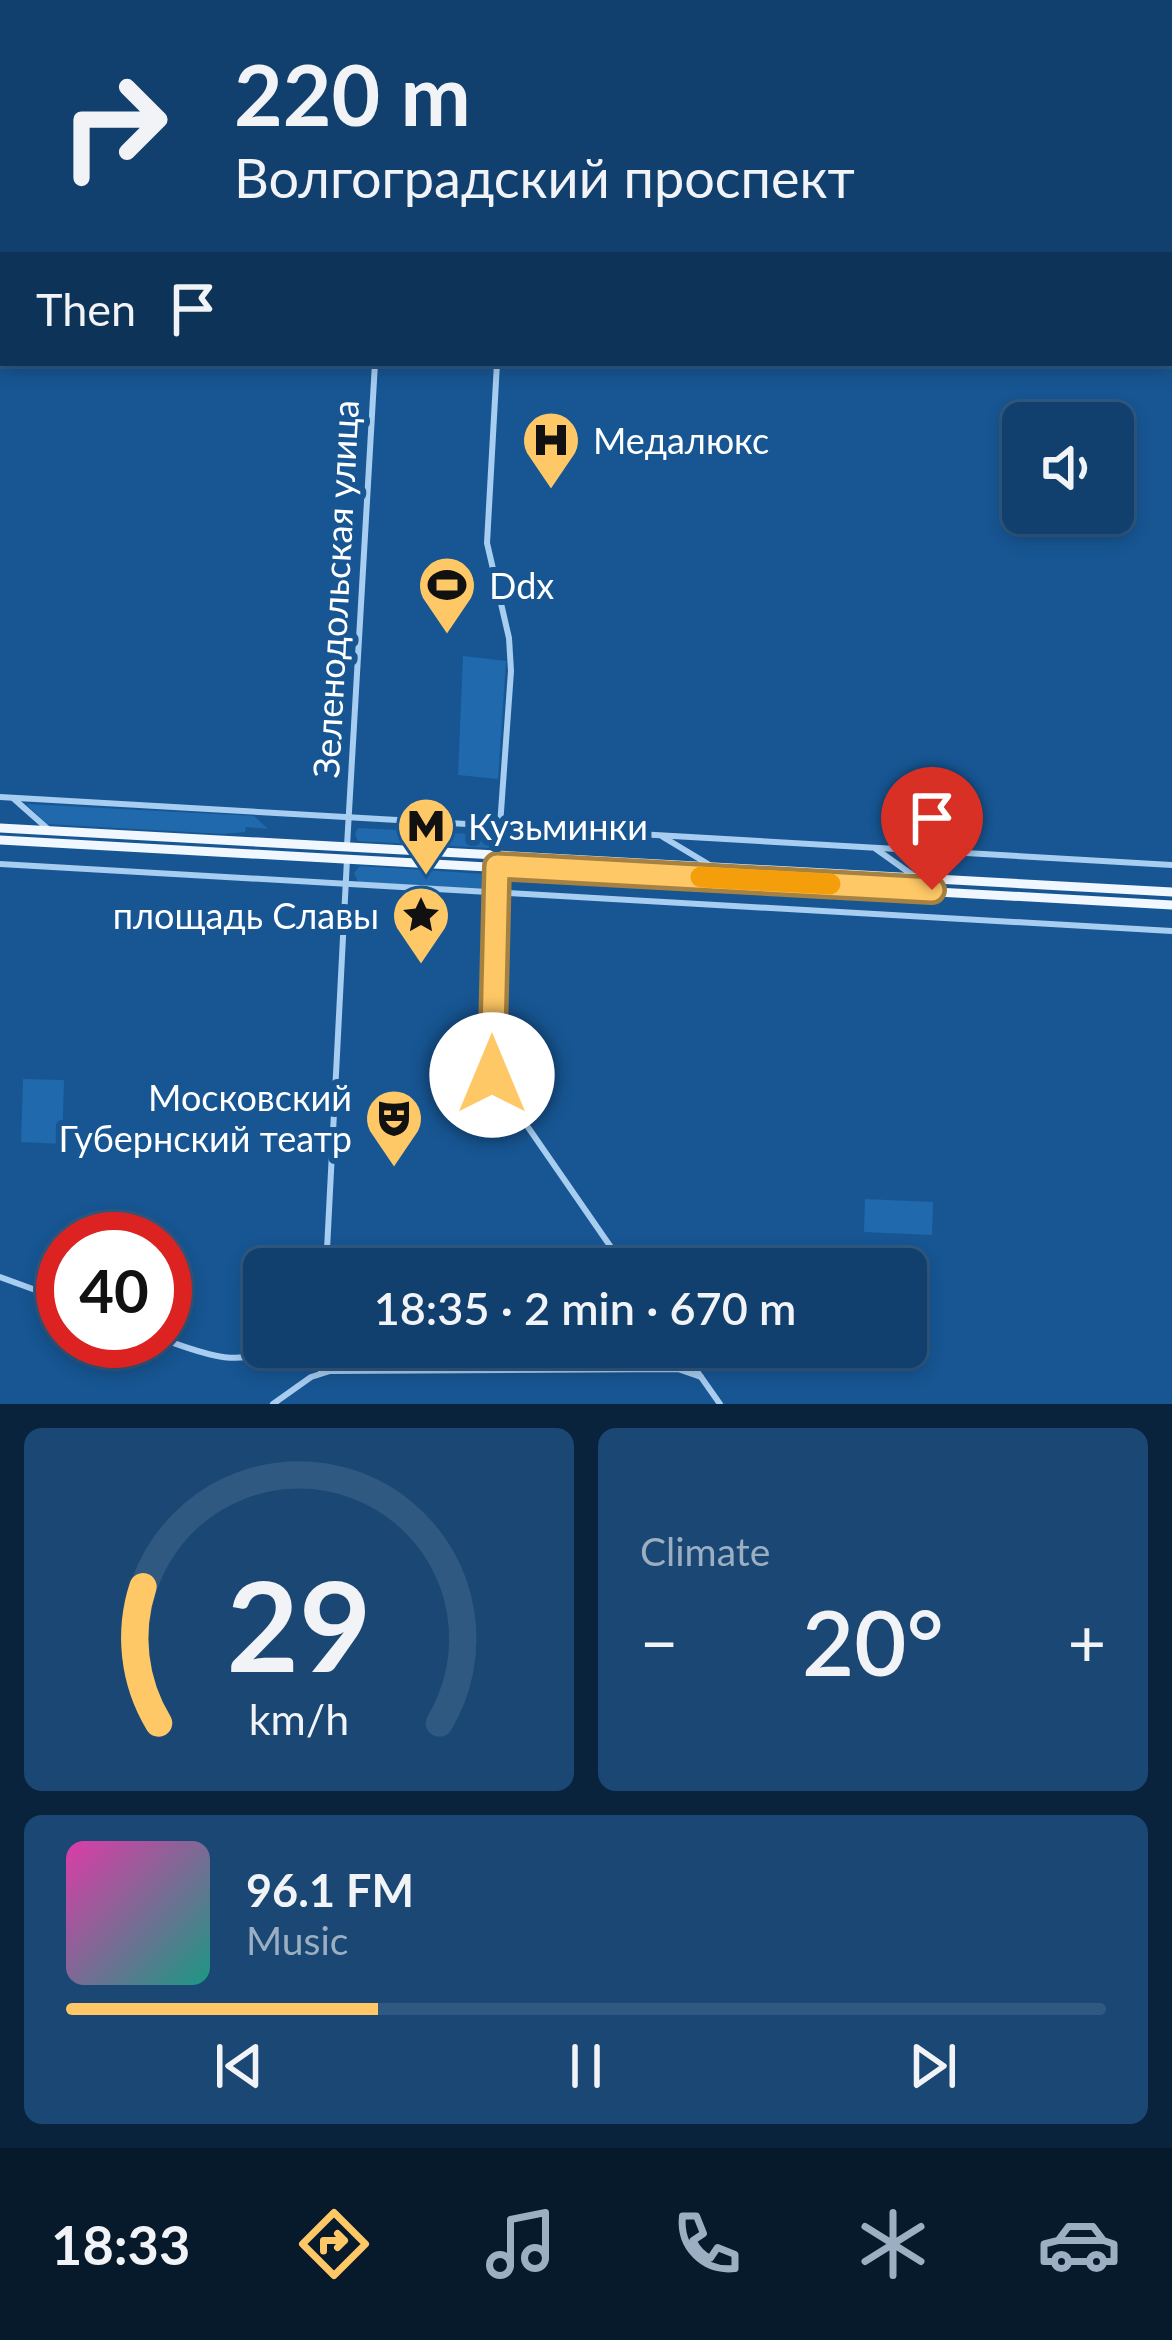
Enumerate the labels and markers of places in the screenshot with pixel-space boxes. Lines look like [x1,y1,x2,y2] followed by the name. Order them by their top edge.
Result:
[520,409,582,491] hospital icon: Медалюкс
[593,418,769,462] place label: Медалюкс
[416,554,478,636] sports icon: Ddx
[489,563,554,607] place label: Ddx
[881,767,983,890] pin
[395,795,457,877] metro station icon: Кузьминки
[468,804,648,848] place label: Кузьминки
[390,884,452,966] place icon: площадь Славы
[113,893,379,937] place label: площадь Славы
[58,1075,352,1160] place label: Московский Губернский театр
[363,1087,425,1169] theatre icon: Московский Губернский театр

